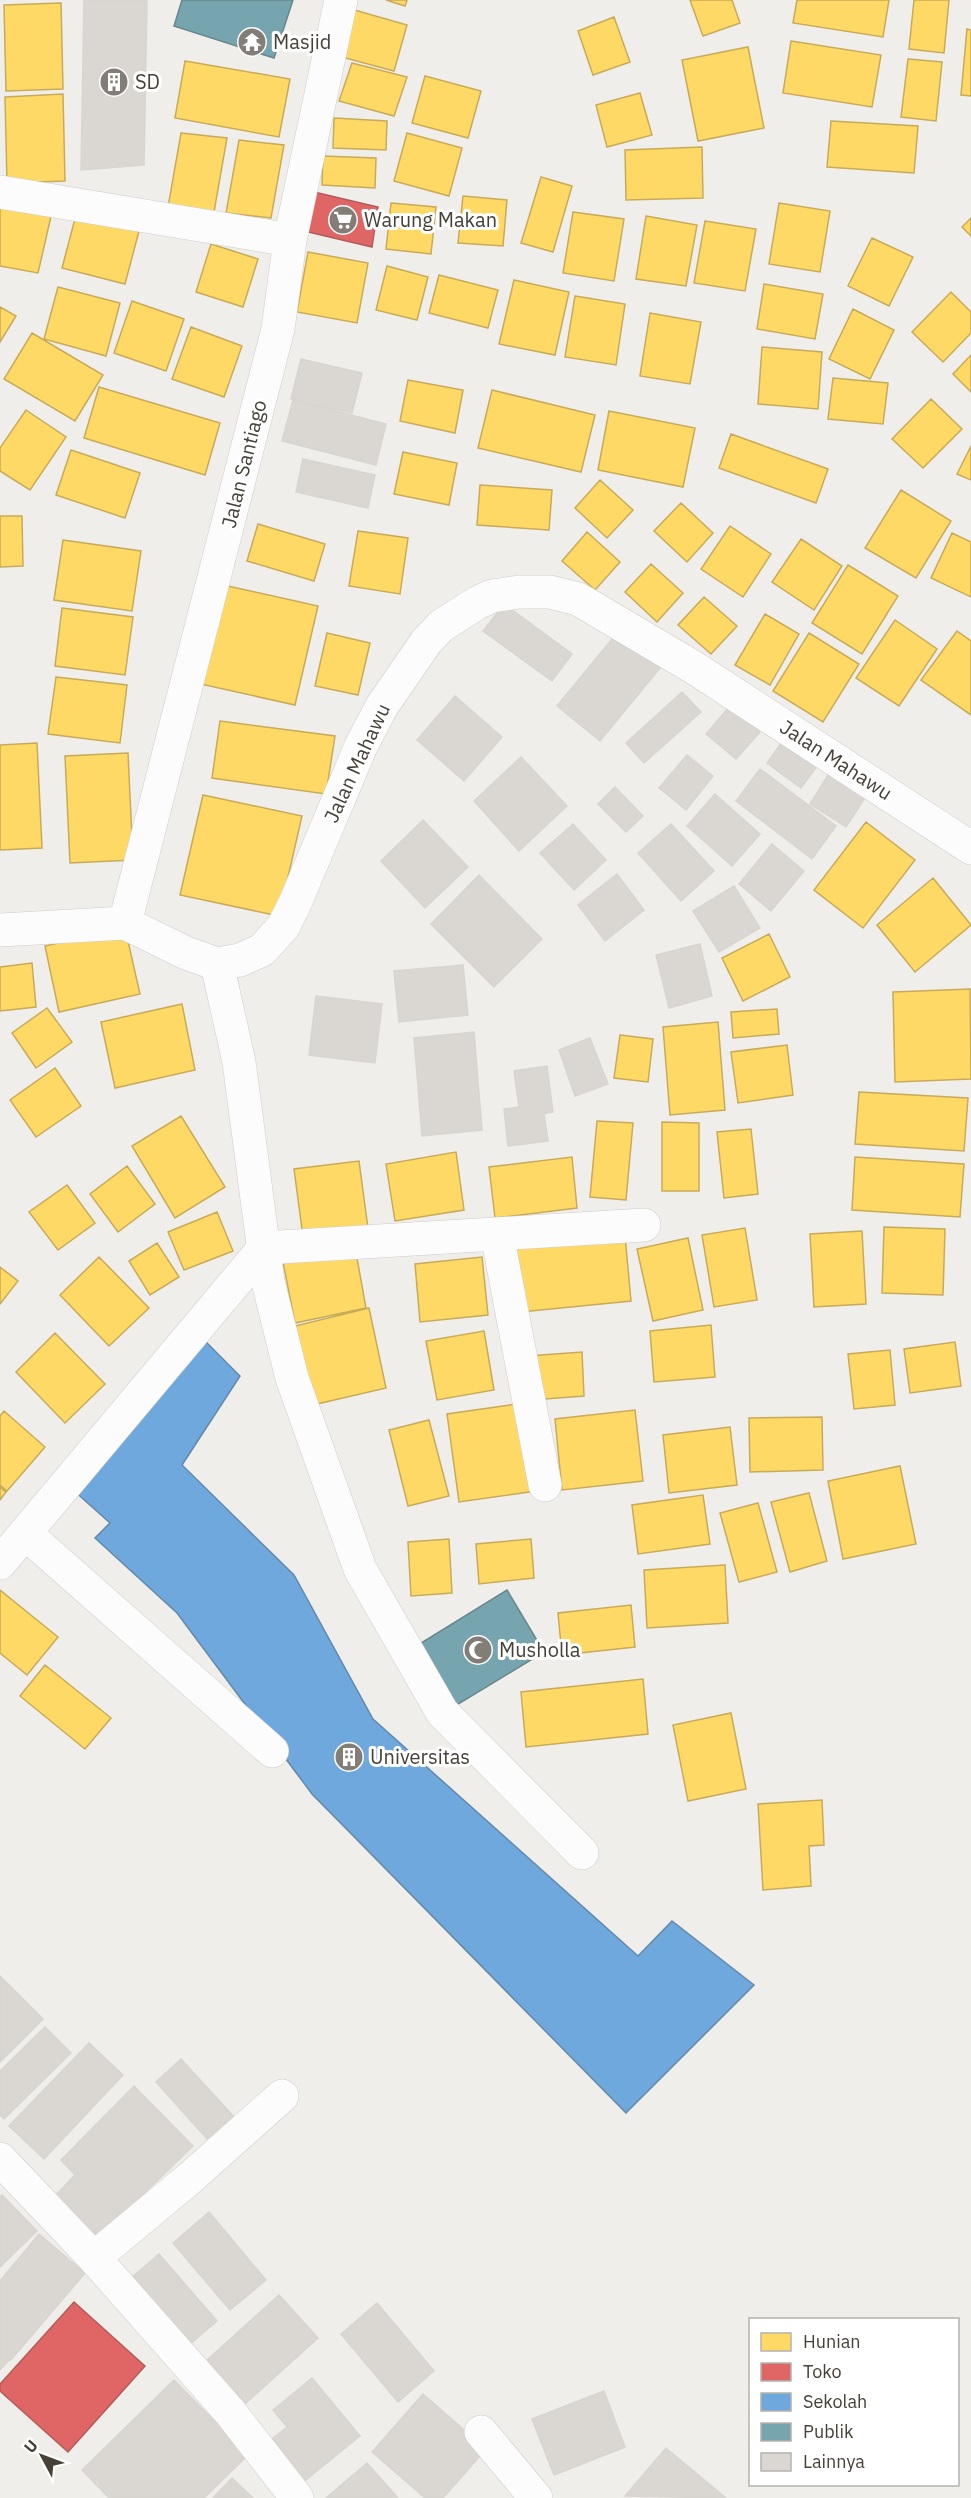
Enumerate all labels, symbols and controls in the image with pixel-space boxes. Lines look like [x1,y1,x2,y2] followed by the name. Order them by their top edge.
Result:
[236,26,268,58] temple icon: Masjid
[273,28,331,55] place label: Masjid
[98,66,130,98] building icon: SD
[135,68,160,95] place label: SD
[327,204,359,236] supermarket icon: Warung Makan
[364,206,497,233] place label: Warung Makan
[215,397,272,531] street label: Jalan Santiago
[317,699,396,827] street label: Jalan Mahawu
[775,713,898,806] street label: Jalan Mahawu
[462,1634,494,1666] mosque icon: Musholla
[499,1636,581,1663] place label: Musholla
[333,1741,365,1773] building icon: Universitas
[370,1743,470,1770] place label: Universitas
[749,2318,959,2486] legend
[803,2330,861,2353] text: Hunian
[803,2360,841,2383] text: Toko
[803,2390,867,2413] text: Sekolah
[803,2420,854,2443] text: Publik
[12,2426,72,2486] north arrow
[19,2435,42,2457] text: U
[803,2450,865,2473] text: Lainnya

